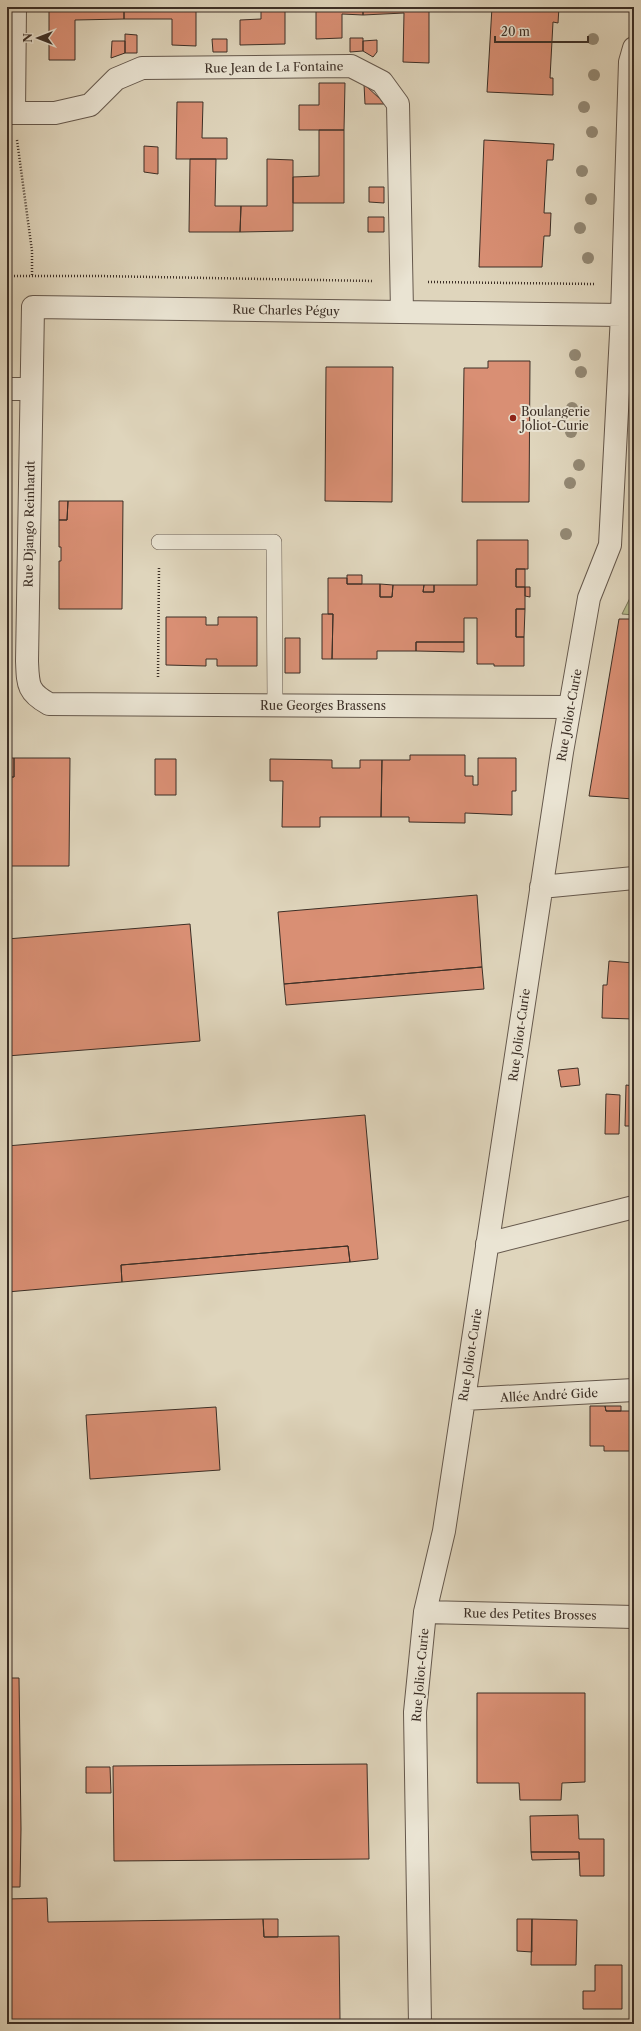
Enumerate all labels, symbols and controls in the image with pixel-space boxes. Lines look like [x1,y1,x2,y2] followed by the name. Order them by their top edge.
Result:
[18,18,58,58] north arrow
[495,18,588,44] scale bar
[501,24,530,39] text: 20 m
[21,33,35,43] text: N
[204,58,344,76] street label: Rue Jean de La Fontaine
[232,302,340,318] street label: Rue Charles Péguy
[519,404,590,433] place label: Boulangerie Joliot-Curie
[508,413,518,423] marker: Boulangerie Joliot-Curie
[20,460,38,588] street label: Rue Django Reinhardt
[553,667,585,763] street label: Rue Joliot-Curie
[260,698,386,713] street label: Rue Georges Brassens
[505,987,533,1083] street label: Rue Joliot-Curie
[455,1307,485,1403] street label: Rue Joliot-Curie
[499,1385,599,1405] street label: Allée André Gide
[463,1605,597,1623] street label: Rue des Petites Brosses
[408,1627,432,1722] street label: Rue Joliot-Curie

